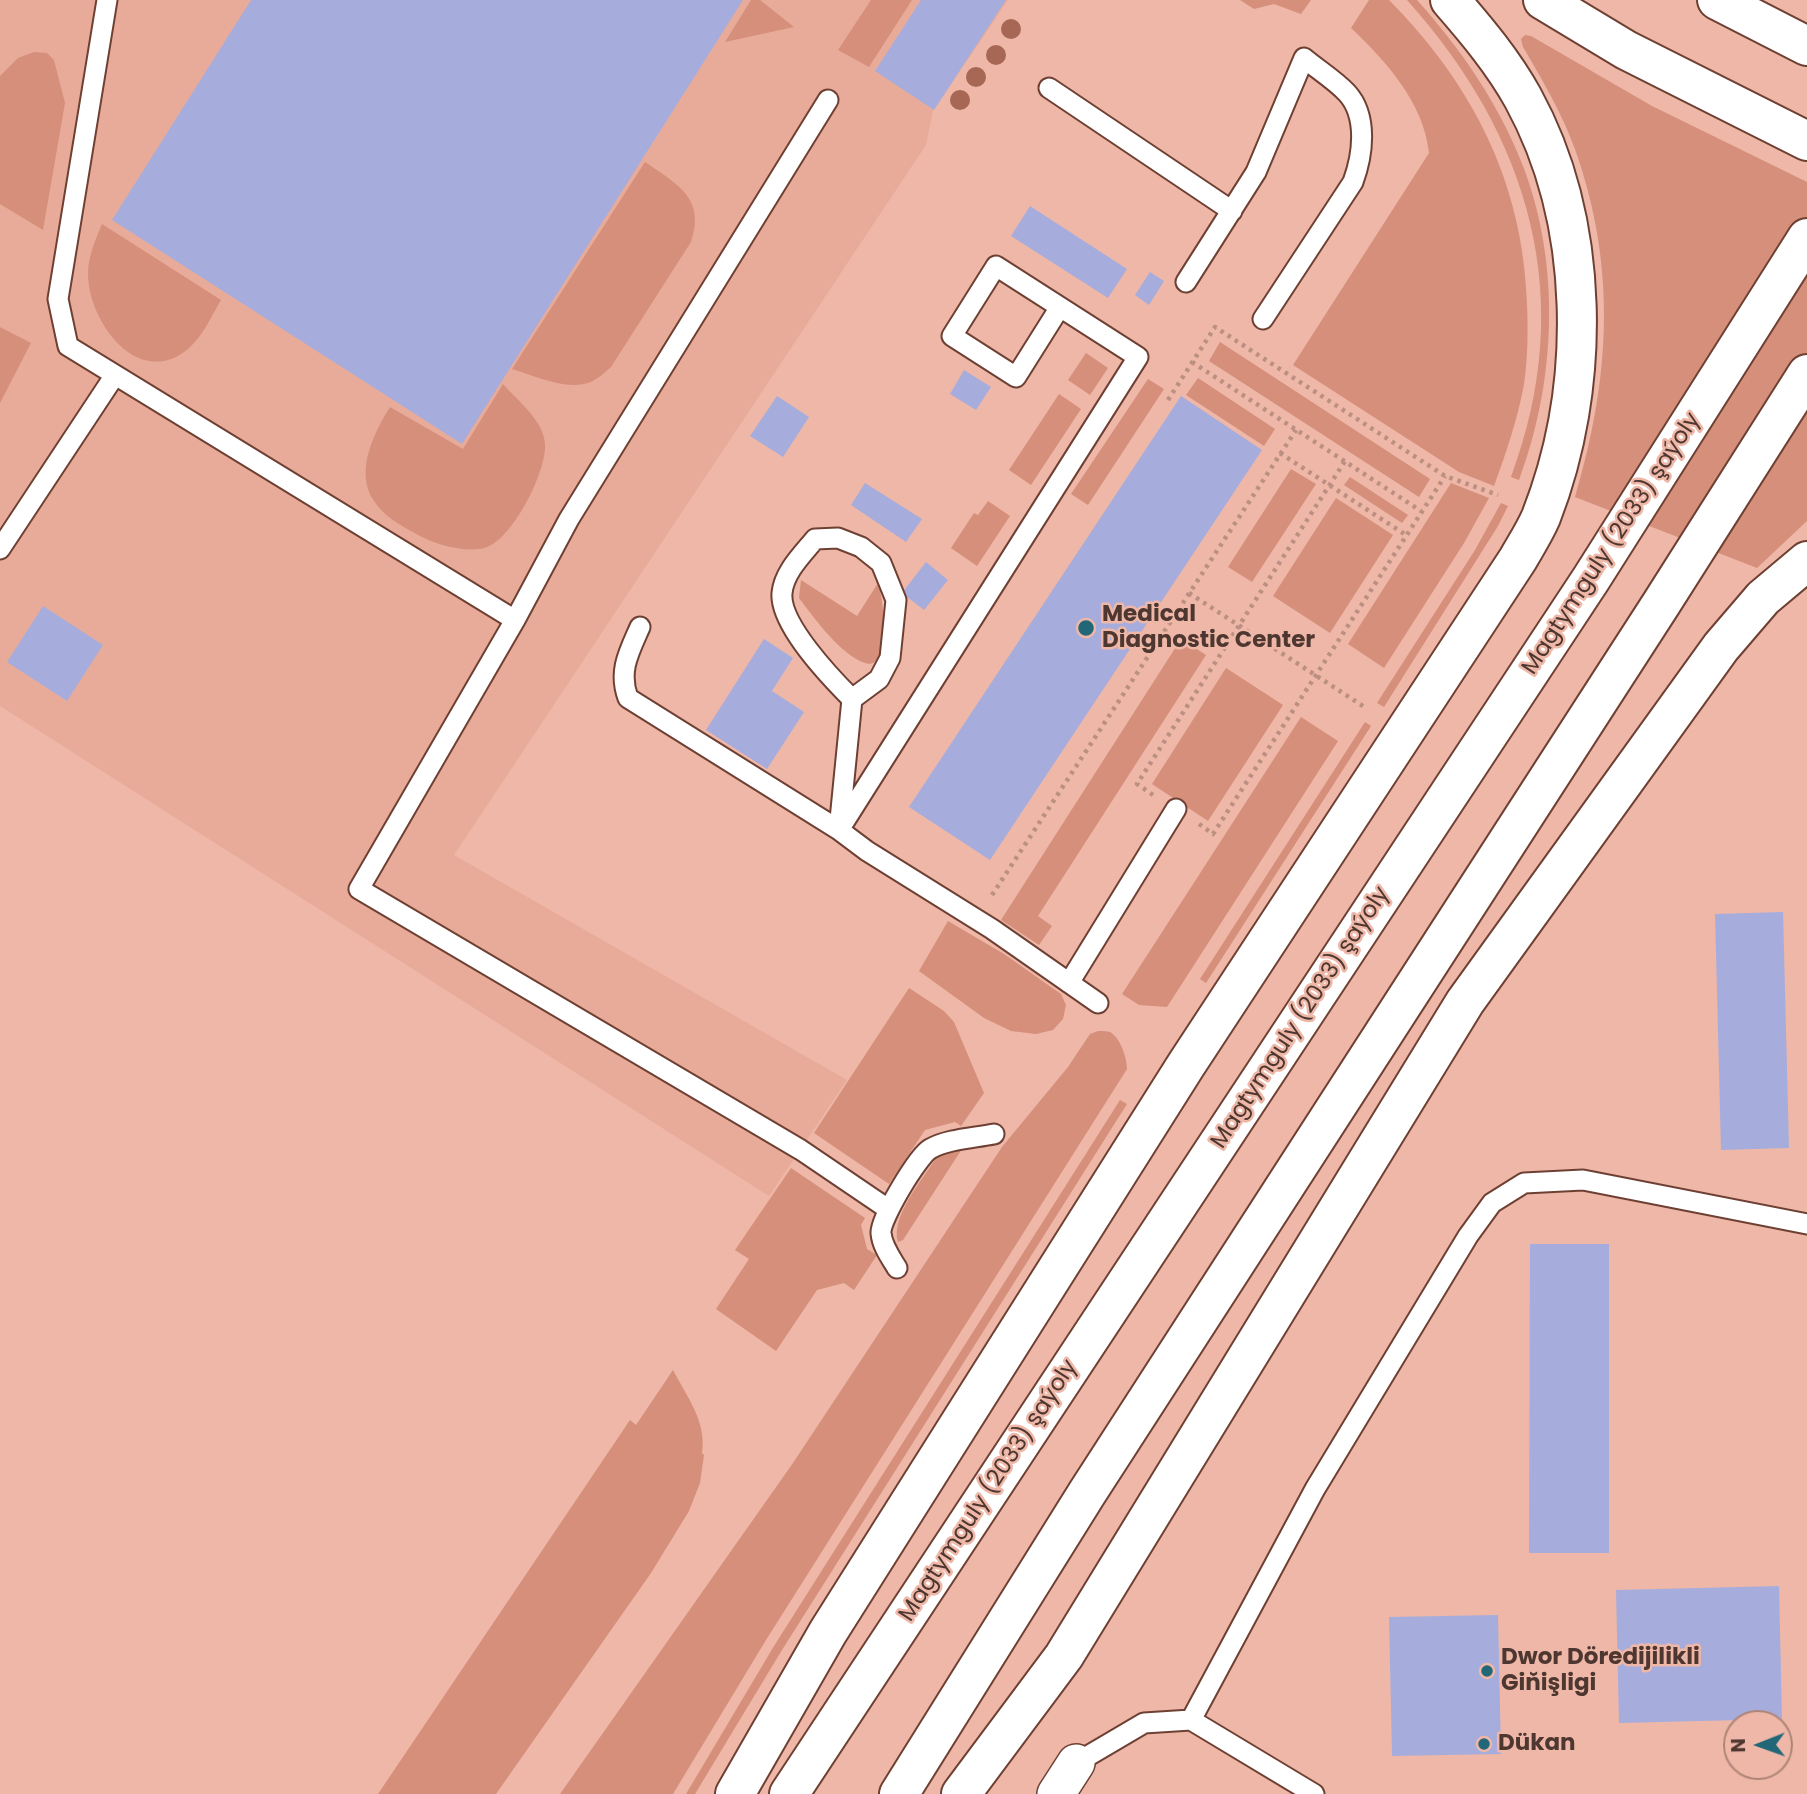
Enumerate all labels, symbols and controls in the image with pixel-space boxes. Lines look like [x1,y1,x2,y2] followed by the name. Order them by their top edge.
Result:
[1517,408,1707,680] street label: Magtymguly (2033) şaýoly
[1102,601,1315,655] place label: Medical Diagnostic Center
[1076,618,1096,638] marker: Medical Diagnostic Center
[1206,882,1396,1154] street label: Magtymguly (2033) şaýoly
[894,1355,1084,1627] street label: Magtymguly (2033) şaýoly
[1501,1644,1700,1698] place label: Dwor Döredijilikli Giňişligi
[1479,1663,1495,1679] marker: Dwor Döredijilikli Giňişligi
[1723,1710,1793,1780] north arrow
[1498,1730,1576,1758] place label: Dükan
[1476,1736,1492,1752] marker: Dükan
[1725,1738,1752,1753] text: N

